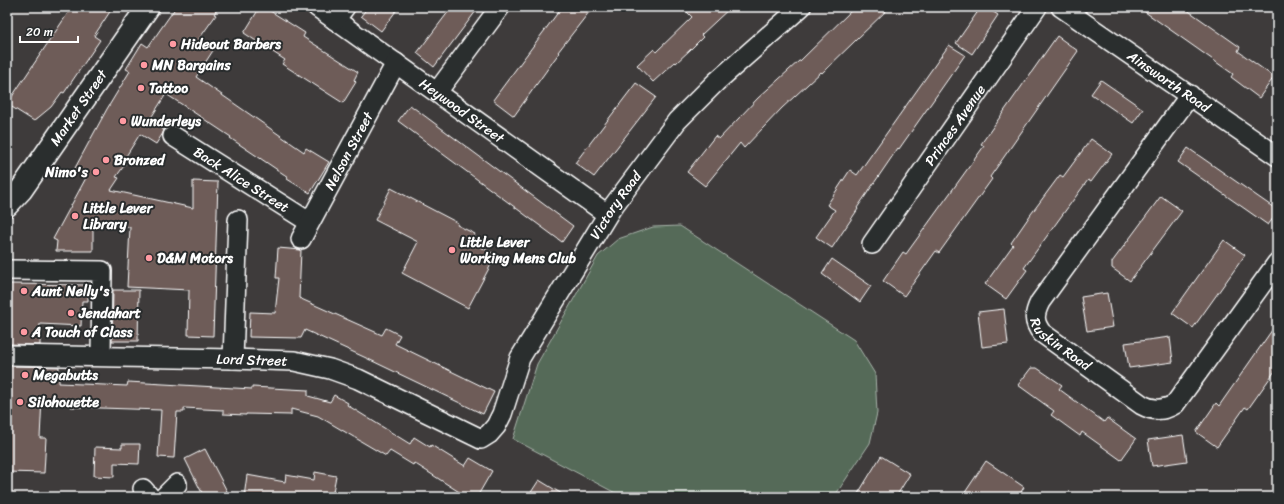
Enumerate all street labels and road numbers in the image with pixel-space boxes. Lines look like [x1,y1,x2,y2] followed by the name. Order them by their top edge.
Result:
[1121,43,1217,120] street label: Ainsworth Road
[43,63,115,151] street label: Market Street
[414,71,511,150] street label: Heywood Street
[918,79,992,171] street label: Princes Avenue
[317,106,381,195] street label: Nelson Street
[188,139,294,219] street label: Back Alice Street
[583,164,649,244] street label: Victory Road
[1023,315,1098,378] street label: Ruskin Road
[216,346,288,373] street label: Lord Street

